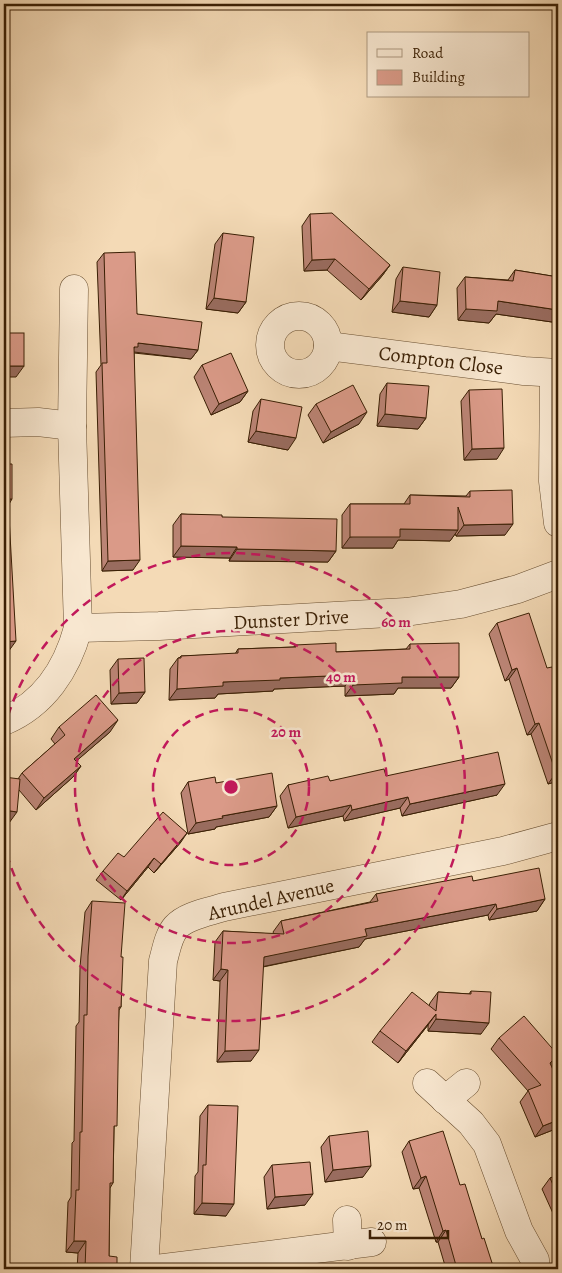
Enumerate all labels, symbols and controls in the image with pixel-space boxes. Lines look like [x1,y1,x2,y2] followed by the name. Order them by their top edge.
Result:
[367,32,530,98] legend
[412,43,444,63] text: Road
[412,67,465,87] text: Building
[377,339,505,382] street label: Compton Close
[232,603,350,636] street label: Dunster Drive
[381,612,411,632] text: 60 m
[326,667,356,687] text: 40 m
[271,722,301,742] text: 20 m
[222,778,240,796] centre of rings
[204,872,337,927] street label: Arundel Avenue
[370,1208,447,1240] scale bar
[377,1215,408,1235] text: 20 m

